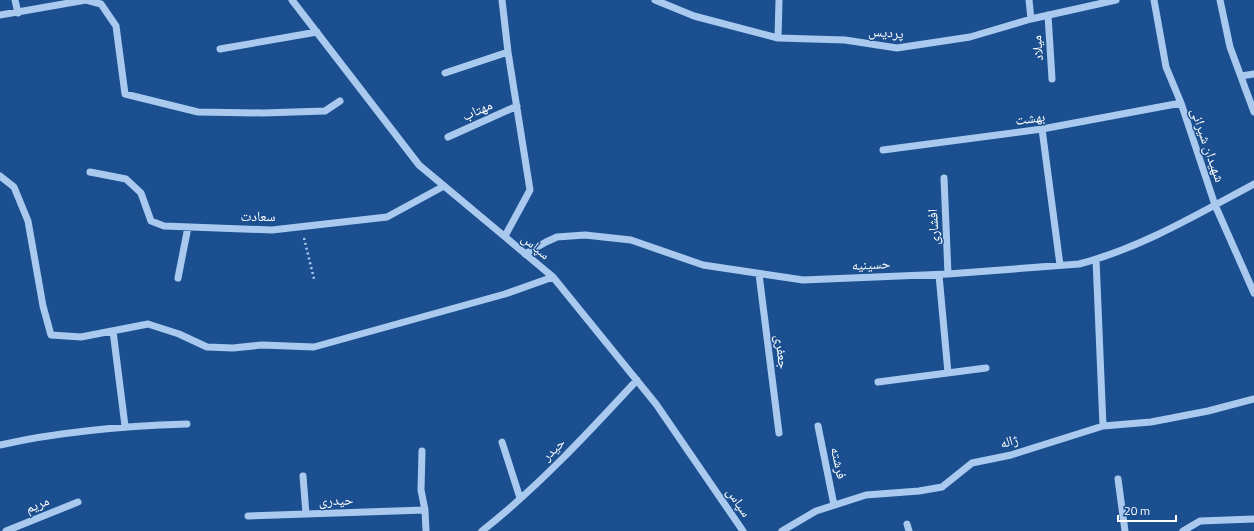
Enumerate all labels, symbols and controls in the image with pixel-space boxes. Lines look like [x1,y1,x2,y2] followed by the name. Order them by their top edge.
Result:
[868,20,905,43] street label: پردیس
[1025,34,1048,62] street label: میلاد
[458,94,495,125] street label: مهتاب
[1014,105,1046,130] street label: بهشت
[1186,105,1231,185] street label: شهیدان شیرانی
[240,205,276,226] street label: سعادت
[921,208,944,246] street label: افشاری
[517,227,555,264] street label: سپاس
[851,252,891,275] street label: حسینیه
[770,334,795,370] street label: جعفری
[997,428,1020,453] street label: ژاله
[535,432,569,466] street label: حیدر
[826,445,853,481] street label: فرشته
[722,483,757,521] street label: سپاس
[318,488,354,511] street label: حیدری
[22,489,52,518] street label: مریم
[1118,497,1176,523] scale bar
[1124,501,1150,520] text: 20 m

